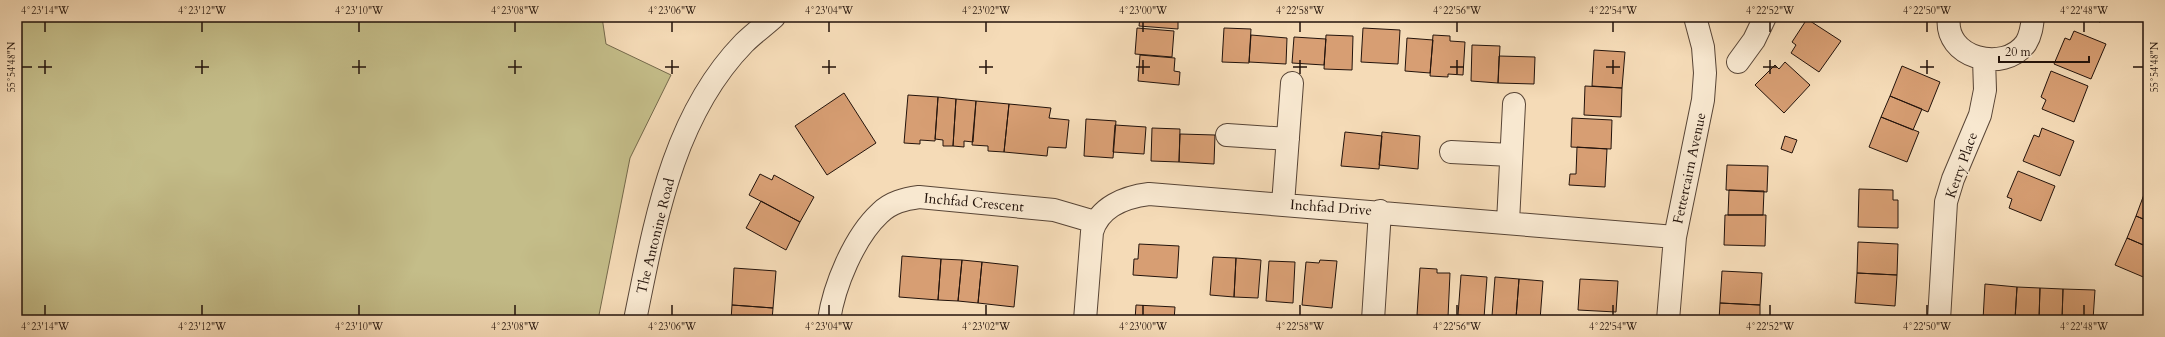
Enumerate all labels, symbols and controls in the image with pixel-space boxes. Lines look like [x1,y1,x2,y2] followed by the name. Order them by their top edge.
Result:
[21,4,70,18] text: 4°23'14"W
[178,4,227,18] text: 4°23'12"W
[335,4,384,18] text: 4°23'10"W
[491,4,540,18] text: 4°23'08"W
[648,4,697,18] text: 4°23'06"W
[805,4,854,18] text: 4°23'04"W
[962,4,1011,18] text: 4°23'02"W
[1119,4,1168,18] text: 4°23'00"W
[1276,4,1325,18] text: 4°22'58"W
[1433,4,1482,18] text: 4°22'56"W
[1589,4,1638,18] text: 4°22'54"W
[1746,4,1795,18] text: 4°22'52"W
[1903,4,1952,18] text: 4°22'50"W
[2060,4,2109,18] text: 4°22'48"W
[1999,38,2089,64] scale bar
[5,41,19,92] text: 55°54'48"N
[2148,41,2162,92] text: 55°54'48"N
[2005,44,2032,60] text: 20 m
[1668,111,1711,225] street label: Fettercairn Avenue
[1941,130,1982,201] street label: Kerry Place
[632,176,679,296] street label: The Antonine Road
[923,189,1025,216] street label: Inchfad Crescent
[1289,195,1373,220] street label: Inchfad Drive
[21,320,70,334] text: 4°23'14"W
[178,320,227,334] text: 4°23'12"W
[335,320,384,334] text: 4°23'10"W
[491,320,540,334] text: 4°23'08"W
[648,320,697,334] text: 4°23'06"W
[805,320,854,334] text: 4°23'04"W
[962,320,1011,334] text: 4°23'02"W
[1119,320,1168,334] text: 4°23'00"W
[1276,320,1325,334] text: 4°22'58"W
[1433,320,1482,334] text: 4°22'56"W
[1589,320,1638,334] text: 4°22'54"W
[1746,320,1795,334] text: 4°22'52"W
[1903,320,1952,334] text: 4°22'50"W
[2060,320,2109,334] text: 4°22'48"W

